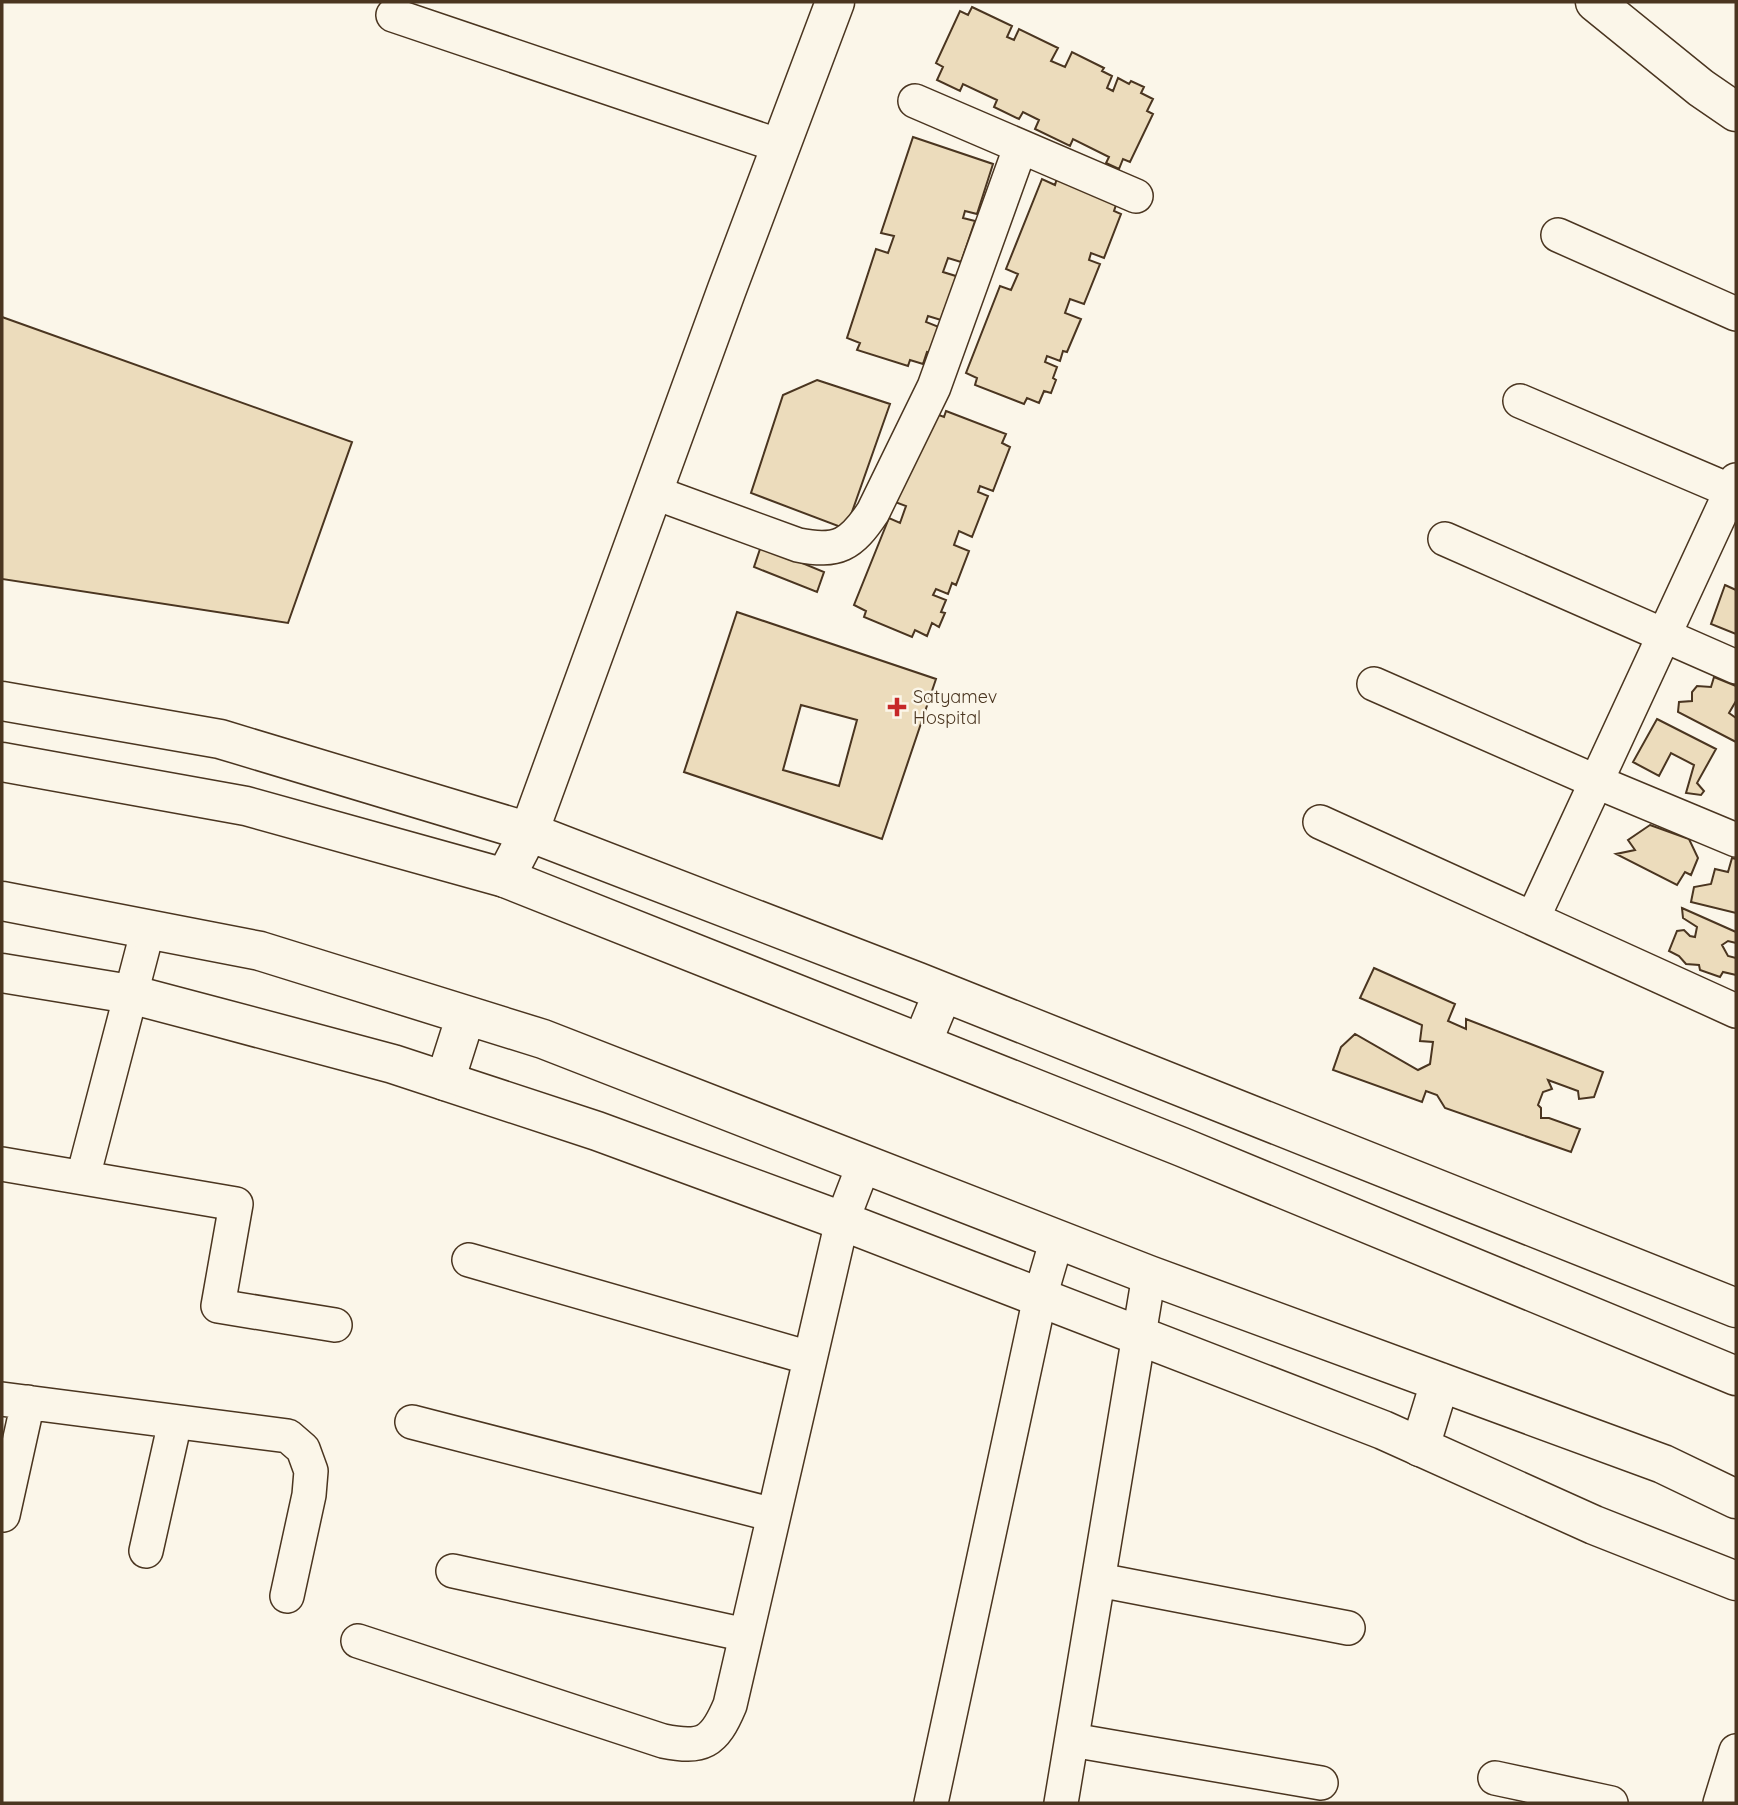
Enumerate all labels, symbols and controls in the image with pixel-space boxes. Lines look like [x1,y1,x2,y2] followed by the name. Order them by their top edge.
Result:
[913,685,997,729] place label: Satyamev Hospital
[887,697,907,717] marker: Satyamev Hospital

